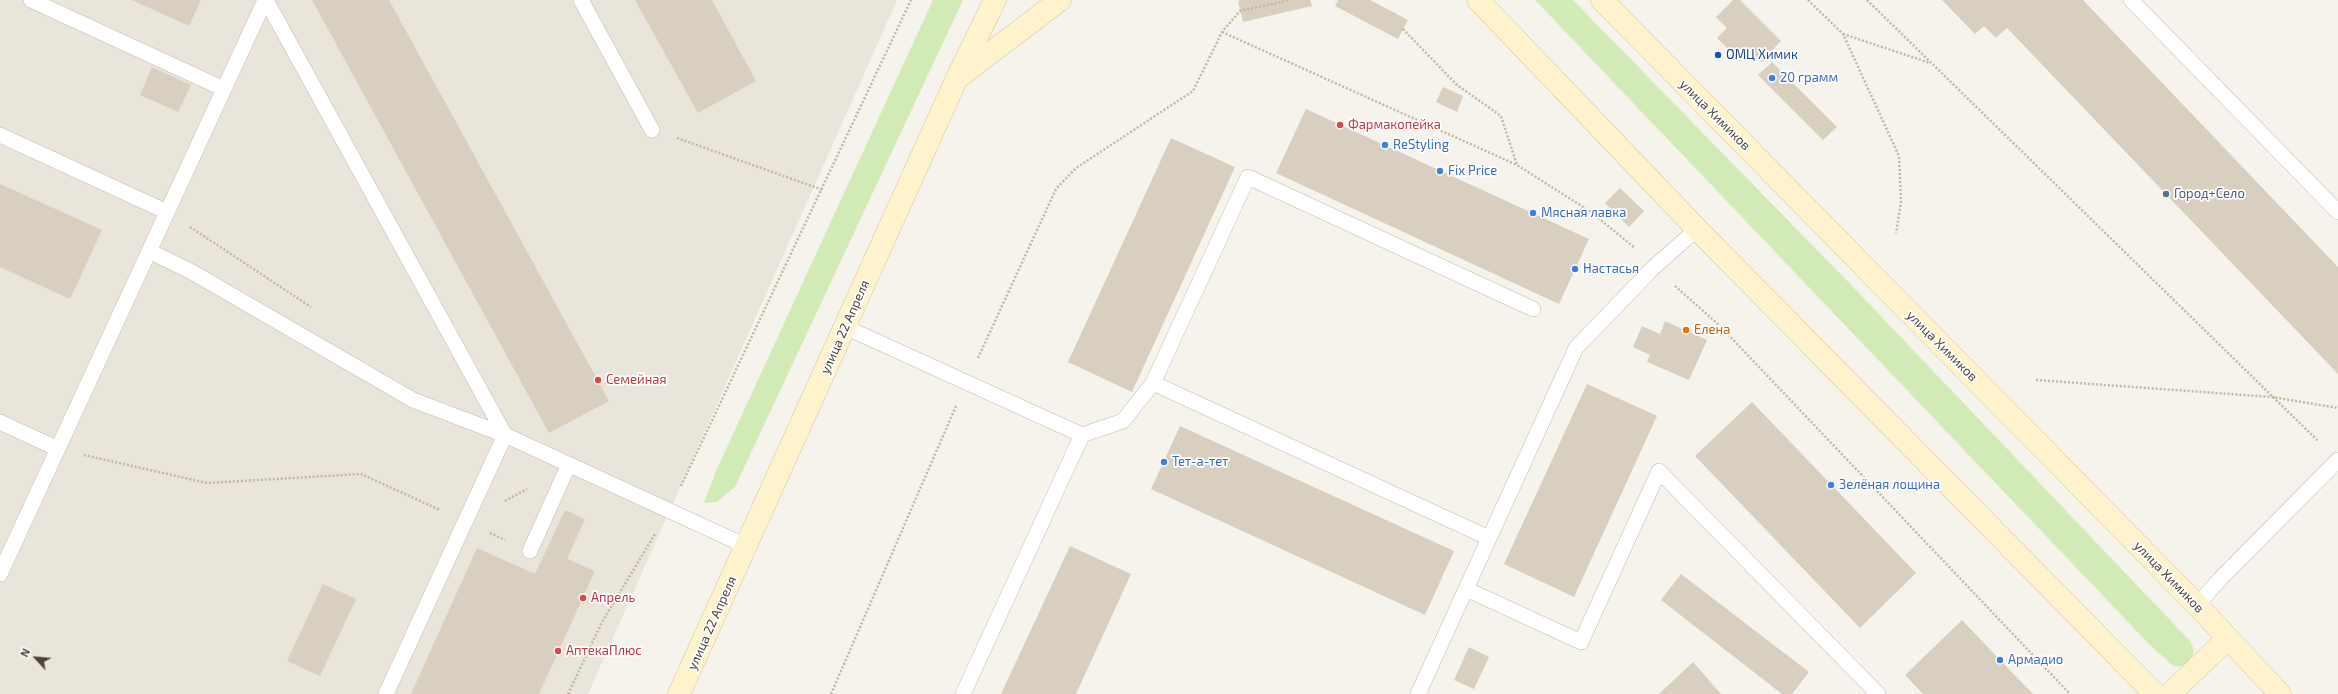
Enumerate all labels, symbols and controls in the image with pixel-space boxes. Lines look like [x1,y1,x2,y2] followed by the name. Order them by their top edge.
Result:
[1726,47,1798,63] place label: ОМЦ Химик
[1713,50,1723,60] marker: ОМЦ Химик
[1780,70,1838,86] place label: 20 грамм
[1767,73,1777,83] marker: 20 грамм
[1676,76,1754,154] street label: улица Химиков
[1348,117,1441,133] place label: Фармакопейка
[1335,120,1345,130] marker: Фармакопейка
[1393,137,1449,153] place label: ReStyling
[1380,140,1390,150] marker: ReStyling
[1448,163,1497,179] place label: Fix Price
[1435,166,1445,176] marker: Fix Price
[2174,186,2245,202] place label: Город+Село
[2161,189,2171,199] marker: Город+Село
[1541,205,1626,221] place label: Мясная лавка
[1528,208,1538,218] marker: Мясная лавка
[1583,261,1639,277] place label: Настасья
[1570,264,1580,274] marker: Настасья
[817,278,873,376] street label: улица 22 Апреля
[1903,307,1981,385] street label: улица Химиков
[1694,322,1730,338] place label: Елена
[1681,325,1691,335] marker: Елена
[606,372,666,388] place label: Семейная
[593,375,603,385] marker: Семейная
[1172,454,1228,470] place label: Тет-а-тет
[1159,457,1169,467] marker: Тет-а-тет
[1839,477,1940,493] place label: Зелёная лощина
[1826,480,1836,490] marker: Зелёная лощина
[2131,538,2207,616] street label: улица Химиков
[684,574,740,672] street label: улица 22 Апреля
[591,590,635,606] place label: Апрель
[578,593,588,603] marker: Апрель
[16,638,56,678] north arrow
[566,643,642,659] place label: АптекаПлюс
[17,646,32,659] text: N
[553,646,563,656] marker: АптекаПлюс
[2008,652,2063,668] place label: Армадио
[1995,655,2005,665] marker: Армадио

